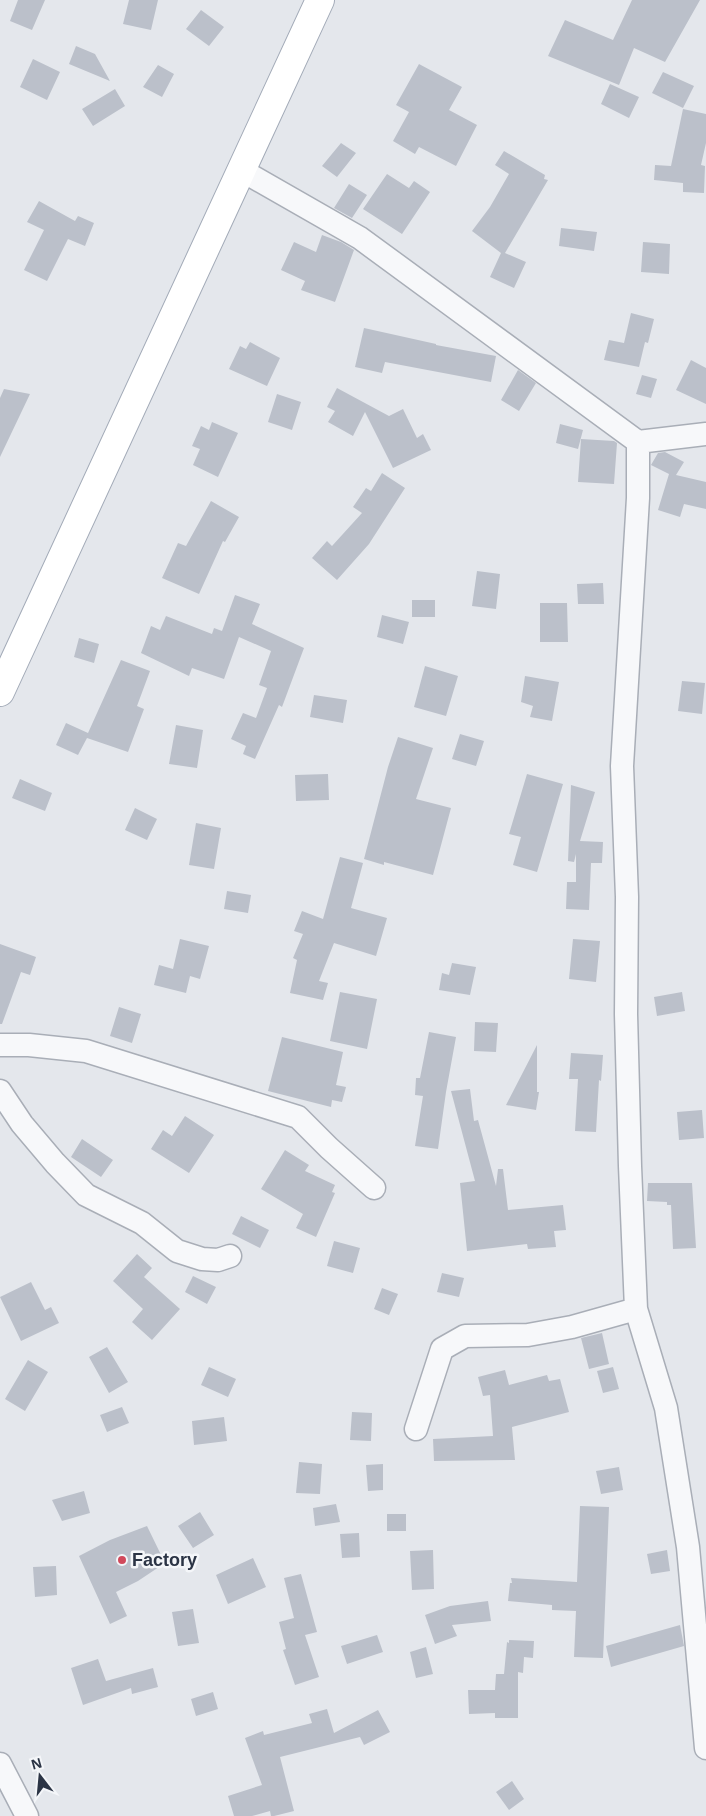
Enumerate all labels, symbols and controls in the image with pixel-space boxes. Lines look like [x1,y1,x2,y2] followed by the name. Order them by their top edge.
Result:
[132,1550,197,1570] place label: Factory
[116,1554,128,1566] marker: Factory
[15,1751,65,1801] north arrow
[29,1754,43,1773] text: N

